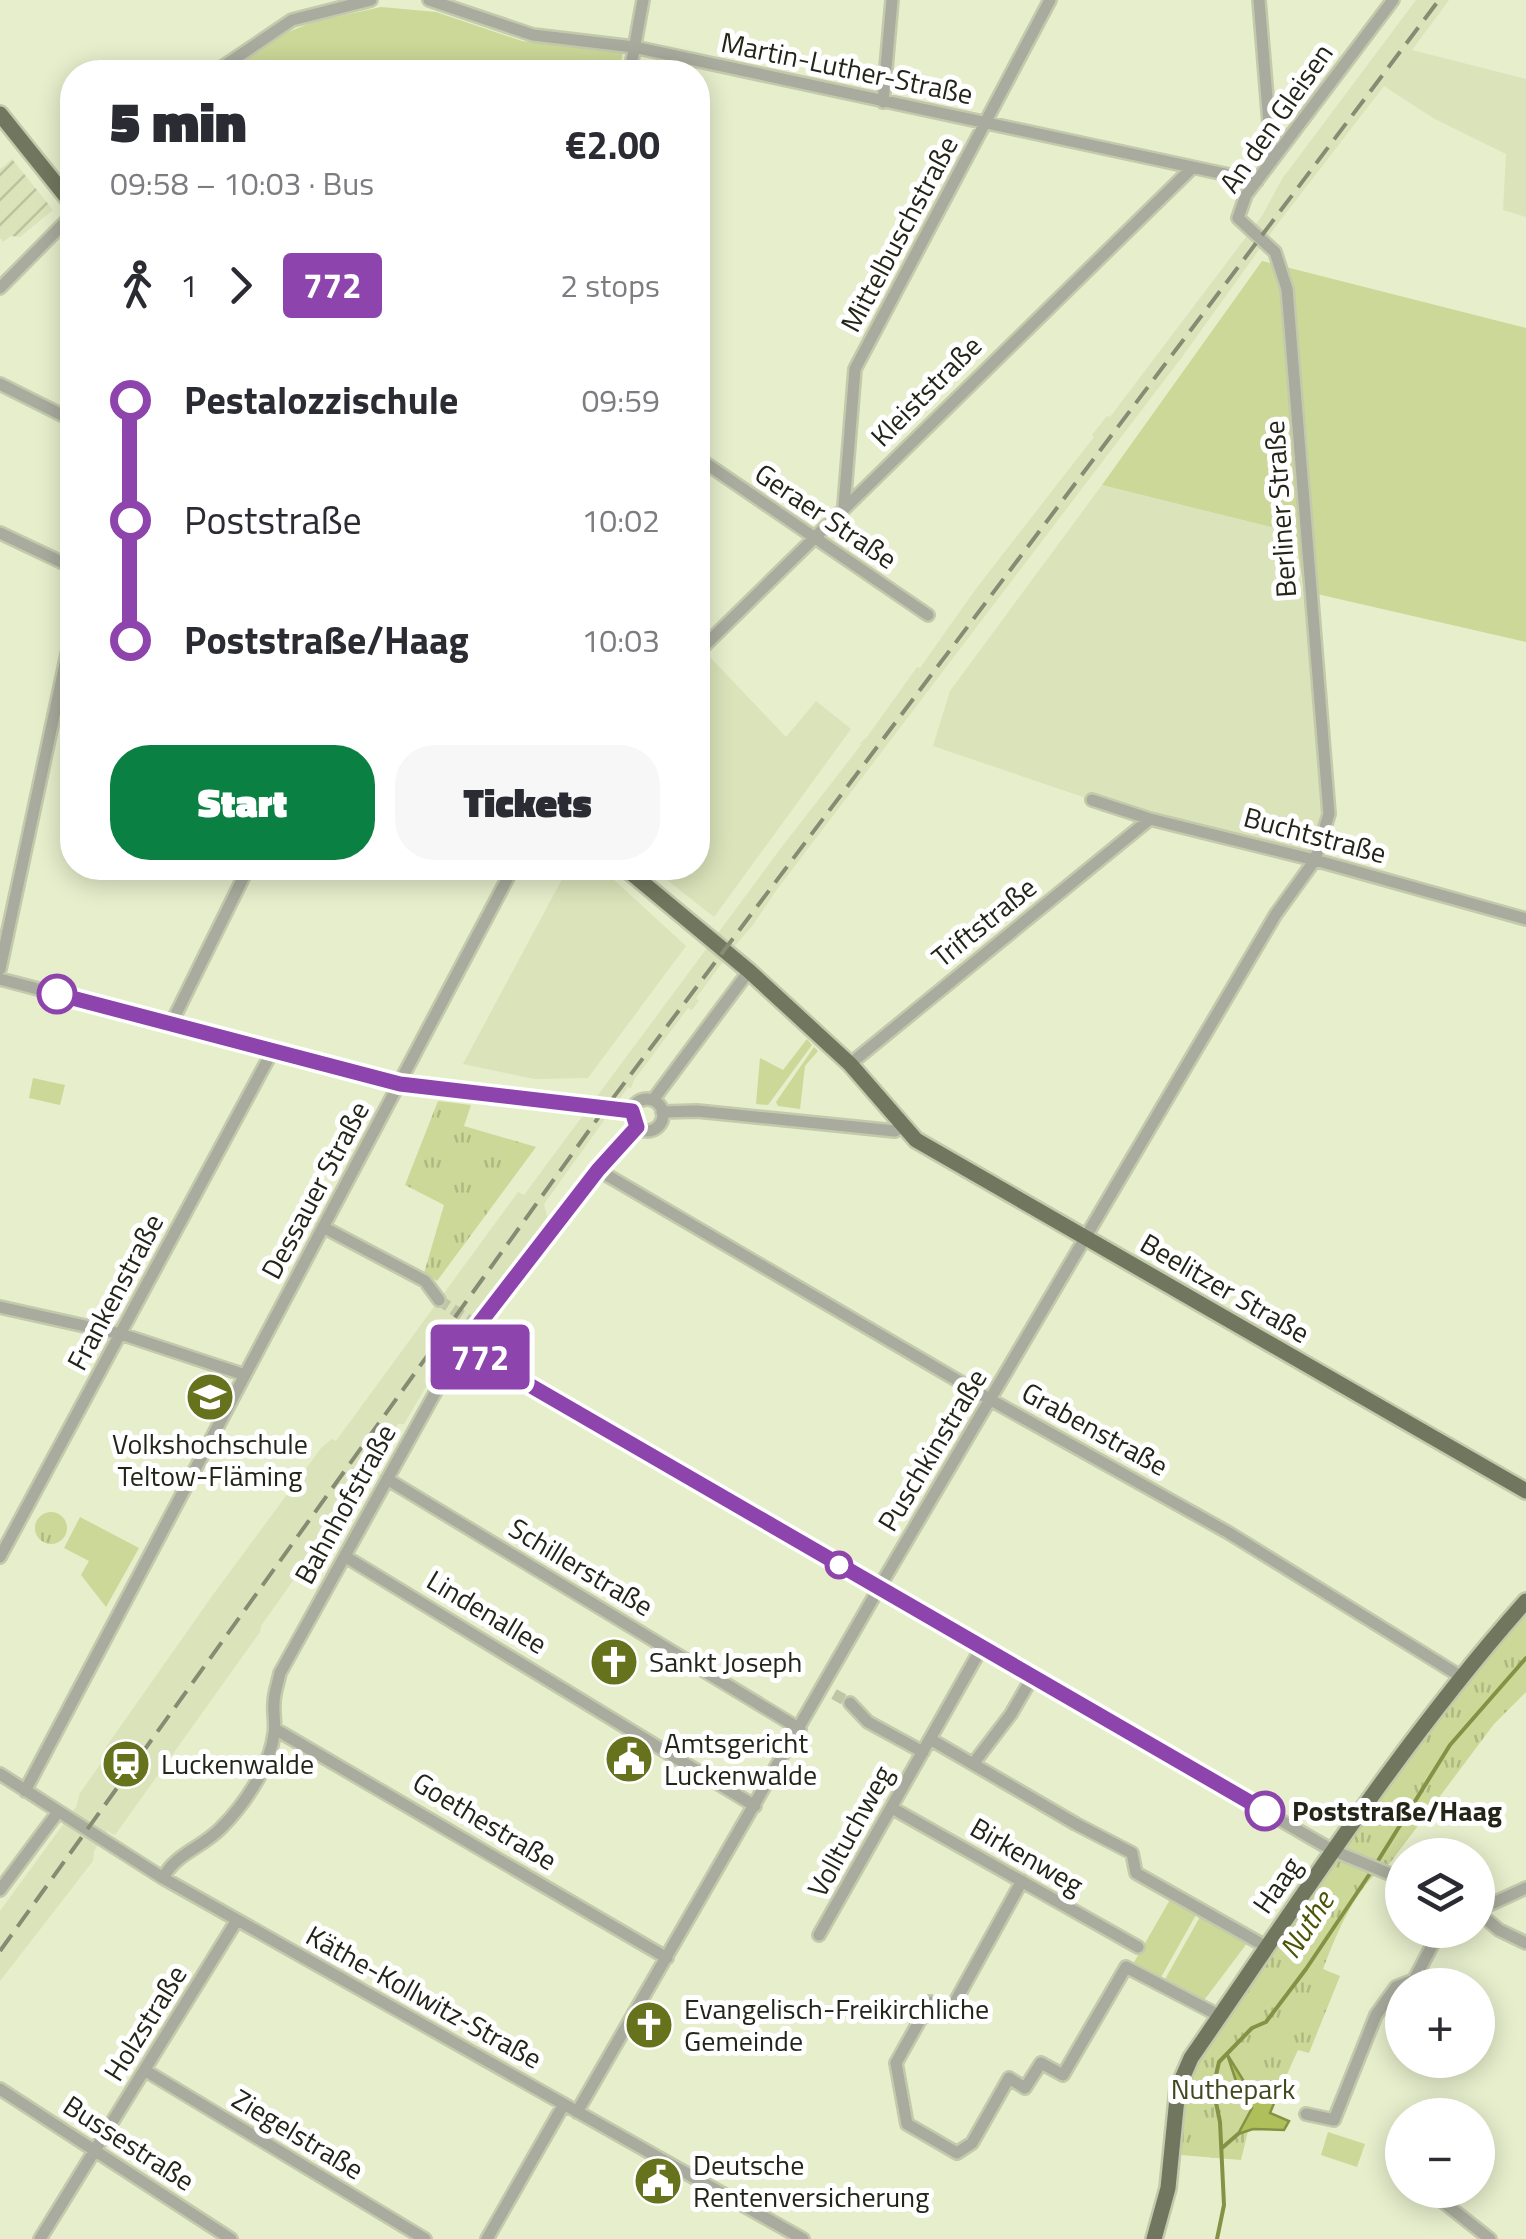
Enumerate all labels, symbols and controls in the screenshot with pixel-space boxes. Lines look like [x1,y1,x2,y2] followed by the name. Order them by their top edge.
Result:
[717,20,977,115] street label: Martin-Luther-Straße
[1208,34,1343,201] street label: An den Gleisen
[110,80,247,163] text: 5 min
[565,116,660,174] text: €2.00
[829,128,968,339] street label: Mittelbuschstraße
[110,159,374,207] text: 09:58 – 10:03 · Bus
[110,258,165,313] icon: walk
[213,258,268,313] icon: forward
[303,258,362,312] text: 772
[180,261,198,309] text: 1
[560,261,660,309] text: 2 stops
[860,325,991,456] street label: Kleiststraße
[184,371,458,429] text: Pestalozzischule
[581,376,660,424] text: 09:59
[1252,419,1307,599] street label: Berliner Straße
[746,452,906,579] street label: Geraer Straße
[184,491,362,549] text: Poststraße
[581,496,660,544] text: 10:02
[184,611,469,669] text: Poststraße/Haag
[581,616,660,664] text: 10:03
[110,745,375,860] button: Start
[395,745,660,860] button: Tickets
[1239,795,1391,874] street label: Buchtstraße
[922,866,1045,977] street label: Triftstraße
[38,975,76,1013] unlabelled marker
[250,1093,380,1286] street label: Dessauer Straße
[55,1206,174,1378] street label: Frankenstraße
[1133,1222,1318,1354] street label: Beelitzer Straße
[422,1324,538,1390] line badge: 772
[451,1330,509,1384] text: 772
[866,1360,997,1539] street label: Puschkinstraße
[184,1371,236,1423] school or university icon: Volkshochschule Teltow-Fläming
[1014,1371,1176,1487] street label: Grabenstraße
[283,1416,406,1592] street label: Bahnhofstraße
[112,1422,308,1497] place label: Volkshochschule Teltow-Fläming
[501,1506,662,1627] street label: Schillerstraße
[826,1552,852,1578] unlabelled marker
[419,1559,556,1664] street label: Lindenallee
[588,1636,640,1688] church icon: Sankt Joseph
[649,1640,802,1683] place label: Sankt Joseph
[664,1721,817,1796] place label: Amtsgericht Luckenwalde
[603,1733,655,1785] public building icon: Amtsgericht Luckenwalde
[100,1738,152,1790] station icon: Luckenwalde
[161,1742,314,1785] place label: Luckenwalde
[796,1757,903,1904] street label: Volltuchweg
[405,1760,566,1881] street label: Goethestraße
[1292,1789,1502,1832] place label: Poststraße/Haag
[1246,1792,1284,1830] marker: Poststraße/Haag
[962,1806,1092,1905] street label: Birkenweg
[1385,1838,1495,2208] map controls
[1385,1838,1495,1948] button: layers
[1241,1847,1312,1922] street label: Haag
[1267,1880,1346,1967] water label: Nuthe
[298,1914,550,2079] street label: Käthe-Kollwitz-Straße
[92,1956,197,2089] street label: Holzstraße
[1385,1968,1495,2078] button: +
[684,1987,989,2062] place label: Evangelisch-Freikirchliche Gemeinde
[623,1999,675,2051] church icon: Evangelisch-Freikirchliche Gemeinde
[1171,2067,1295,2110] park label: Nuthepark
[224,2077,372,2190] street label: Ziegelstraße
[55,2084,203,2201] street label: Bussestraße
[1385,2098,1495,2208] button: −
[693,2143,930,2218] place label: Deutsche Rentenversicherung
[632,2155,684,2207] public building icon: Deutsche Rentenversicherung

